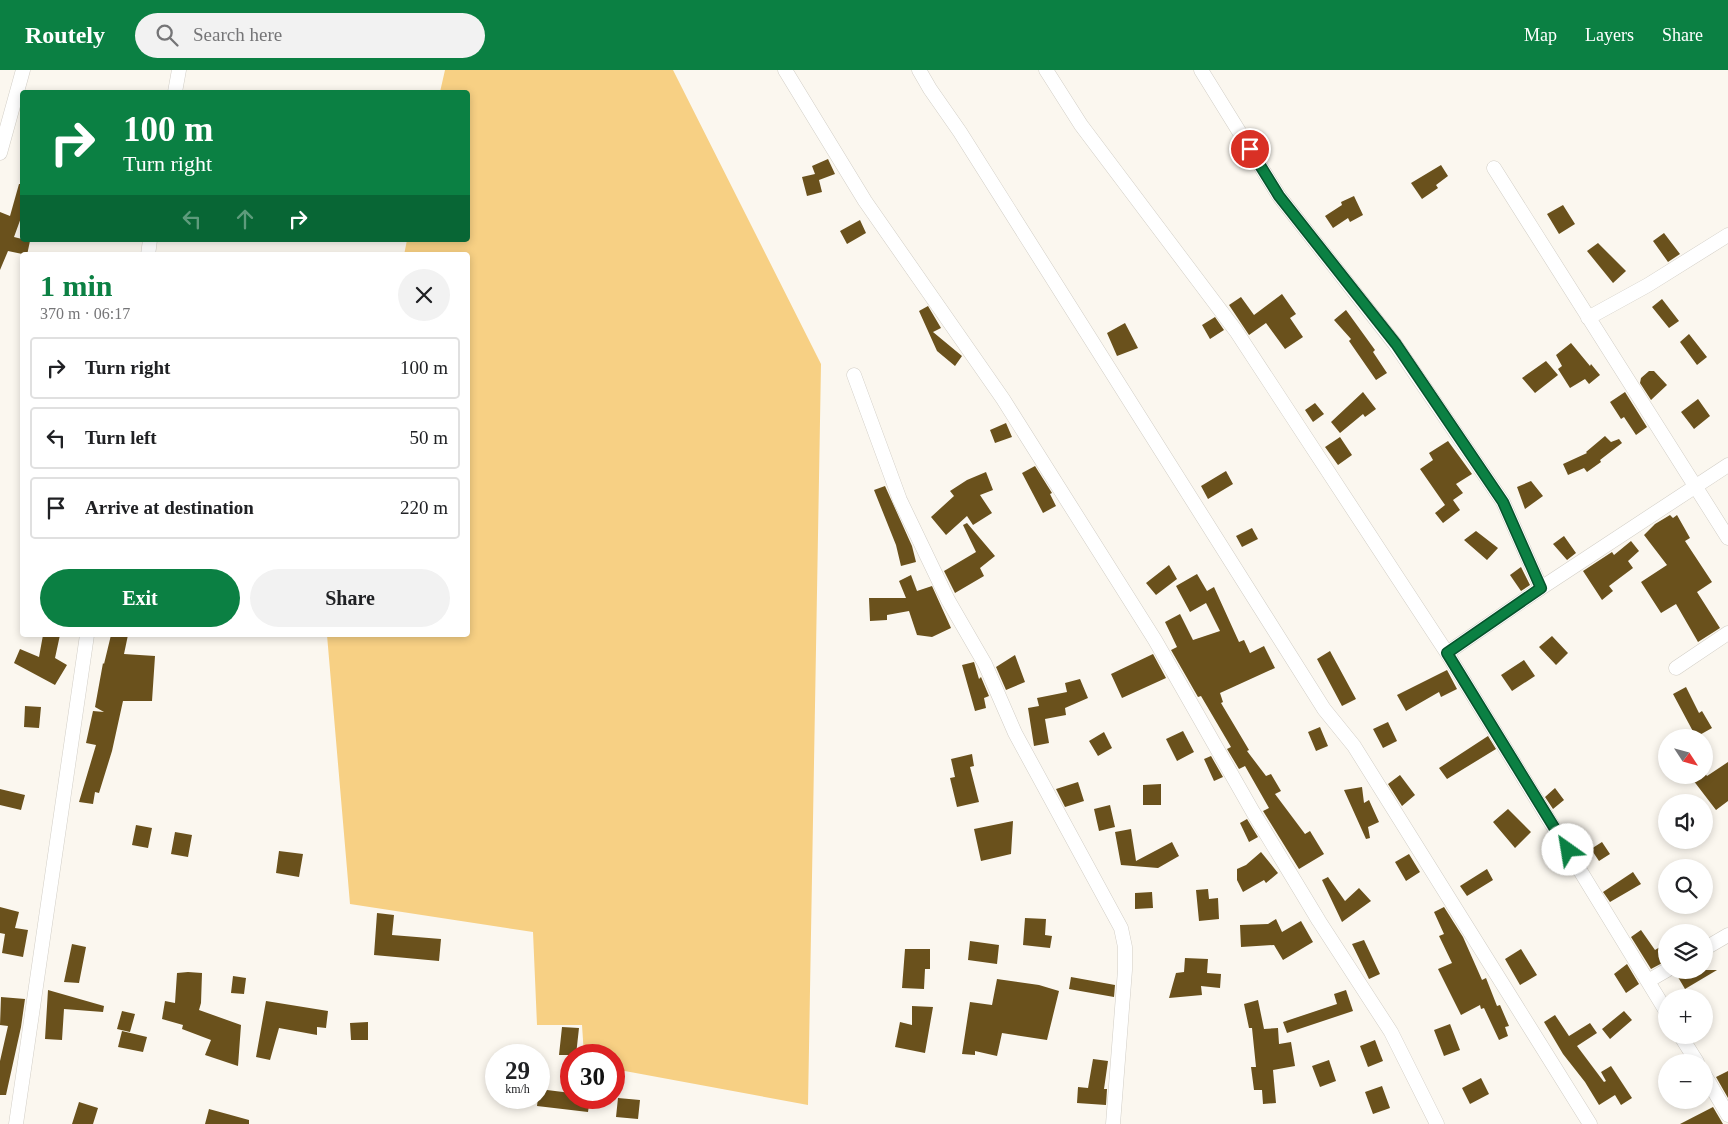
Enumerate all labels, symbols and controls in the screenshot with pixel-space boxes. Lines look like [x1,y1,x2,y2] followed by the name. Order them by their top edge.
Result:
[135,13,485,58] search box
[153,21,181,49] icon: search
[25,22,105,48] text: Routely
[193,24,282,45] text: Search here
[1524,25,1557,45] text: Map
[1585,25,1634,45] text: Layers
[1662,25,1703,45] text: Share
[40,110,105,175] icon: right
[123,110,213,149] text: 100 m
[1229,128,1271,170] pin
[1236,135,1264,163] icon: arrive
[123,151,212,176] text: Turn right
[178,205,206,233] icon: left
[231,205,259,233] icon: ahead
[284,205,312,233] icon: right
[40,269,113,302] text: 1 min
[398,269,450,321] button: close
[40,305,130,322] text: 370 m · 06:17
[42,354,70,382] icon: right
[85,357,170,378] text: Turn right
[400,357,448,378] text: 100 m
[42,424,70,452] icon: left
[85,427,157,448] text: Turn left
[409,427,448,448] text: 50 m
[42,494,70,522] icon: arrive
[85,497,254,518] text: Arrive at destination
[400,497,448,518] text: 220 m
[40,569,240,627] button: Exit
[250,569,450,627] button: Share
[1658,729,1712,784] north arrow
[1658,729,1713,1109] map controls
[1658,794,1713,849] button: sound
[1541,823,1593,875] position arrow
[1658,859,1713,914] button: search
[1658,924,1713,979] button: layers
[1658,989,1713,1044] button: +
[560,1044,625,1109] speed limit sign: 30
[1658,1054,1713,1109] button: −
[505,1057,530,1084] text: 29
[505,1082,530,1096] text: km/h

